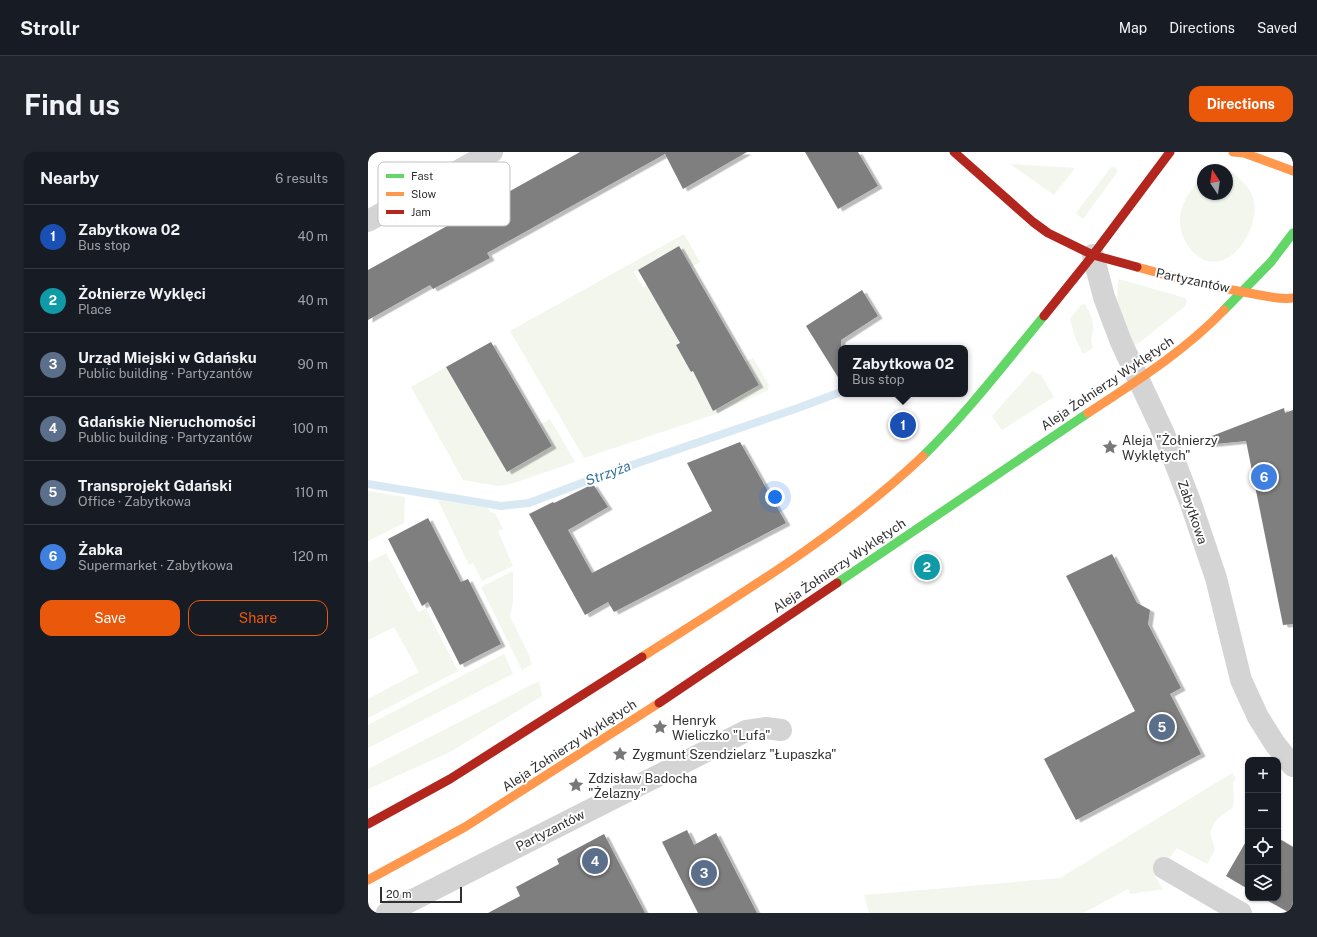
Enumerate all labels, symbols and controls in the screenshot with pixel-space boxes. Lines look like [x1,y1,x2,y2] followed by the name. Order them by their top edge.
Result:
[20,17,79,39] text: Strollr
[1119,20,1147,36] text: Map
[1169,20,1235,36] text: Directions
[1257,20,1297,36] text: Saved
[1189,86,1293,122] button: Directions
[24,88,120,121] text: Find us
[378,162,510,226] legend
[1197,164,1233,200] north arrow
[40,168,99,188] text: Nearby
[411,170,433,182] text: Fast
[275,171,328,186] text: 6 results
[411,188,437,200] text: Slow
[411,206,431,218] text: Jam
[78,221,180,238] text: Zabytkowa 02
[50,229,56,244] text: 1
[297,229,328,244] text: 40 m
[78,238,130,253] text: Bus stop
[1155,265,1231,296] street label: Partyzantów
[78,285,206,302] text: Żołnierze Wyklęci
[49,293,57,308] text: 2
[297,293,328,308] text: 40 m
[78,302,112,317] text: Place
[1038,333,1176,433] street label: Aleja Żołnierzy Wyklętych
[838,345,968,397] popup
[78,349,257,366] text: Urząd Miejski w Gdańsku
[852,355,954,372] text: Zabytkowa 02
[49,357,57,372] text: 3
[298,357,328,372] text: 90 m
[78,366,252,381] text: Public building · Partyzantów
[852,372,904,387] text: Bus stop
[890,410,916,440] pin: 1
[78,413,256,430] text: Gdańskie Nieruchomości
[49,421,57,436] text: 4
[292,421,328,436] text: 100 m
[78,430,252,445] text: Public building · Partyzantów
[1122,433,1218,463] place label: Aleja "Żołnierzy Wyklętych"
[1101,438,1119,456] place icon: Aleja "Żołnierzy Wyklętych"
[583,457,633,489] water label: Strzyża
[1251,462,1277,492] pin: 6
[78,477,232,494] text: Transprojekt Gdański
[1175,478,1210,546] street label: Zabytkowa
[49,485,57,500] text: 5
[295,485,328,500] text: 110 m
[765,487,785,507] your location
[78,494,191,509] text: Office · Zabytkowa
[770,515,908,615] street label: Aleja Żołnierzy Wyklętych
[78,541,123,558] text: Żabka
[49,549,57,564] text: 6
[293,549,328,564] text: 120 m
[914,552,940,582] pin: 2
[78,558,233,573] text: Supermarket · Zabytkowa
[40,600,180,636] button: Save
[188,600,328,636] button: Share
[499,696,639,794] street label: Aleja Żołnierzy Wyklętych
[1149,712,1175,742] pin: 5
[672,713,770,743] place label: Henryk Wieliczko "Lufa"
[651,718,669,736] place icon: Henryk Wieliczko "Lufa"
[611,745,629,763] place icon: Zygmunt Szendzielarz "Łupaszka"
[632,747,837,762] place label: Zygmunt Szendzielarz "Łupaszka"
[1245,757,1281,901] map controls
[1245,757,1281,793] button: +
[588,771,697,801] place label: Zdzisław Badocha "Żelazny"
[567,776,585,794] place icon: Zdzisław Badocha "Żelazny"
[1245,793,1281,829] button: −
[513,807,587,854] street label: Partyzantów
[1245,829,1281,865] button: locate
[582,846,608,876] pin: 4
[691,858,717,888] pin: 3
[1245,865,1281,901] button: layers
[380,885,462,904] scale bar
[386,888,411,900] text: 20 m

